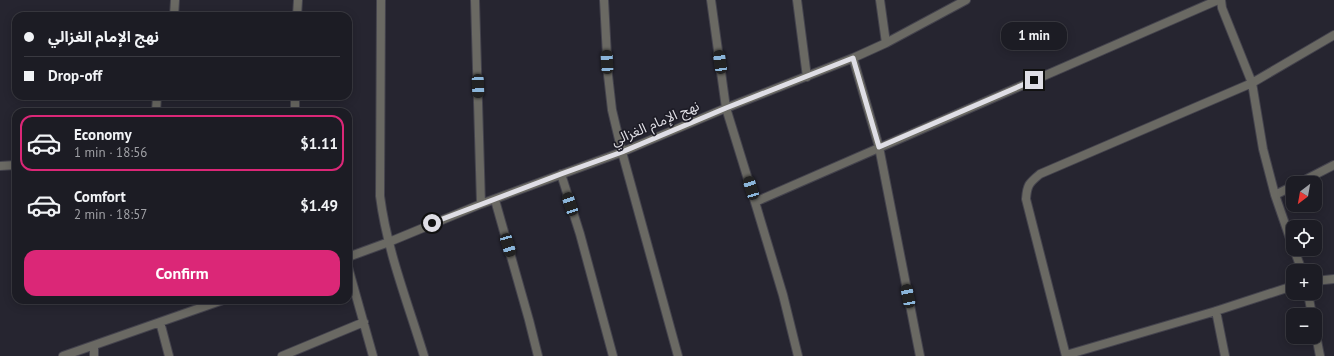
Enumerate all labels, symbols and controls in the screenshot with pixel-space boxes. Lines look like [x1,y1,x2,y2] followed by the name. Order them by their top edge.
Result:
[1001,22,1067,50] callout: 1 min
[48,27,159,46] text: نهج الإمام الغزالي
[1018,27,1050,44] text: 1 min
[712,49,728,75] car
[600,50,614,74] car
[48,66,102,85] text: Drop-off
[1025,71,1043,89] route end
[472,74,484,98] car
[608,96,703,152] street label: نهج الإمام الغزالي
[26,125,62,161] icon: car
[74,125,132,144] text: Economy
[300,134,338,153] text: $1.11
[74,144,147,161] text: 1 min · 18:56
[742,175,760,201] car
[1286,176,1322,212] north arrow
[1286,176,1322,344] map controls
[26,187,62,223] icon: car
[74,187,126,206] text: Comfort
[561,191,579,217] car
[300,196,338,215] text: $1.49
[74,206,147,223] text: 2 min · 18:57
[423,214,441,232] route start
[1286,220,1322,256] button: locate
[499,232,517,258] car
[24,250,340,296] button: Confirm
[1286,264,1322,300] button: +
[900,283,916,309] car
[1286,308,1322,344] button: −

